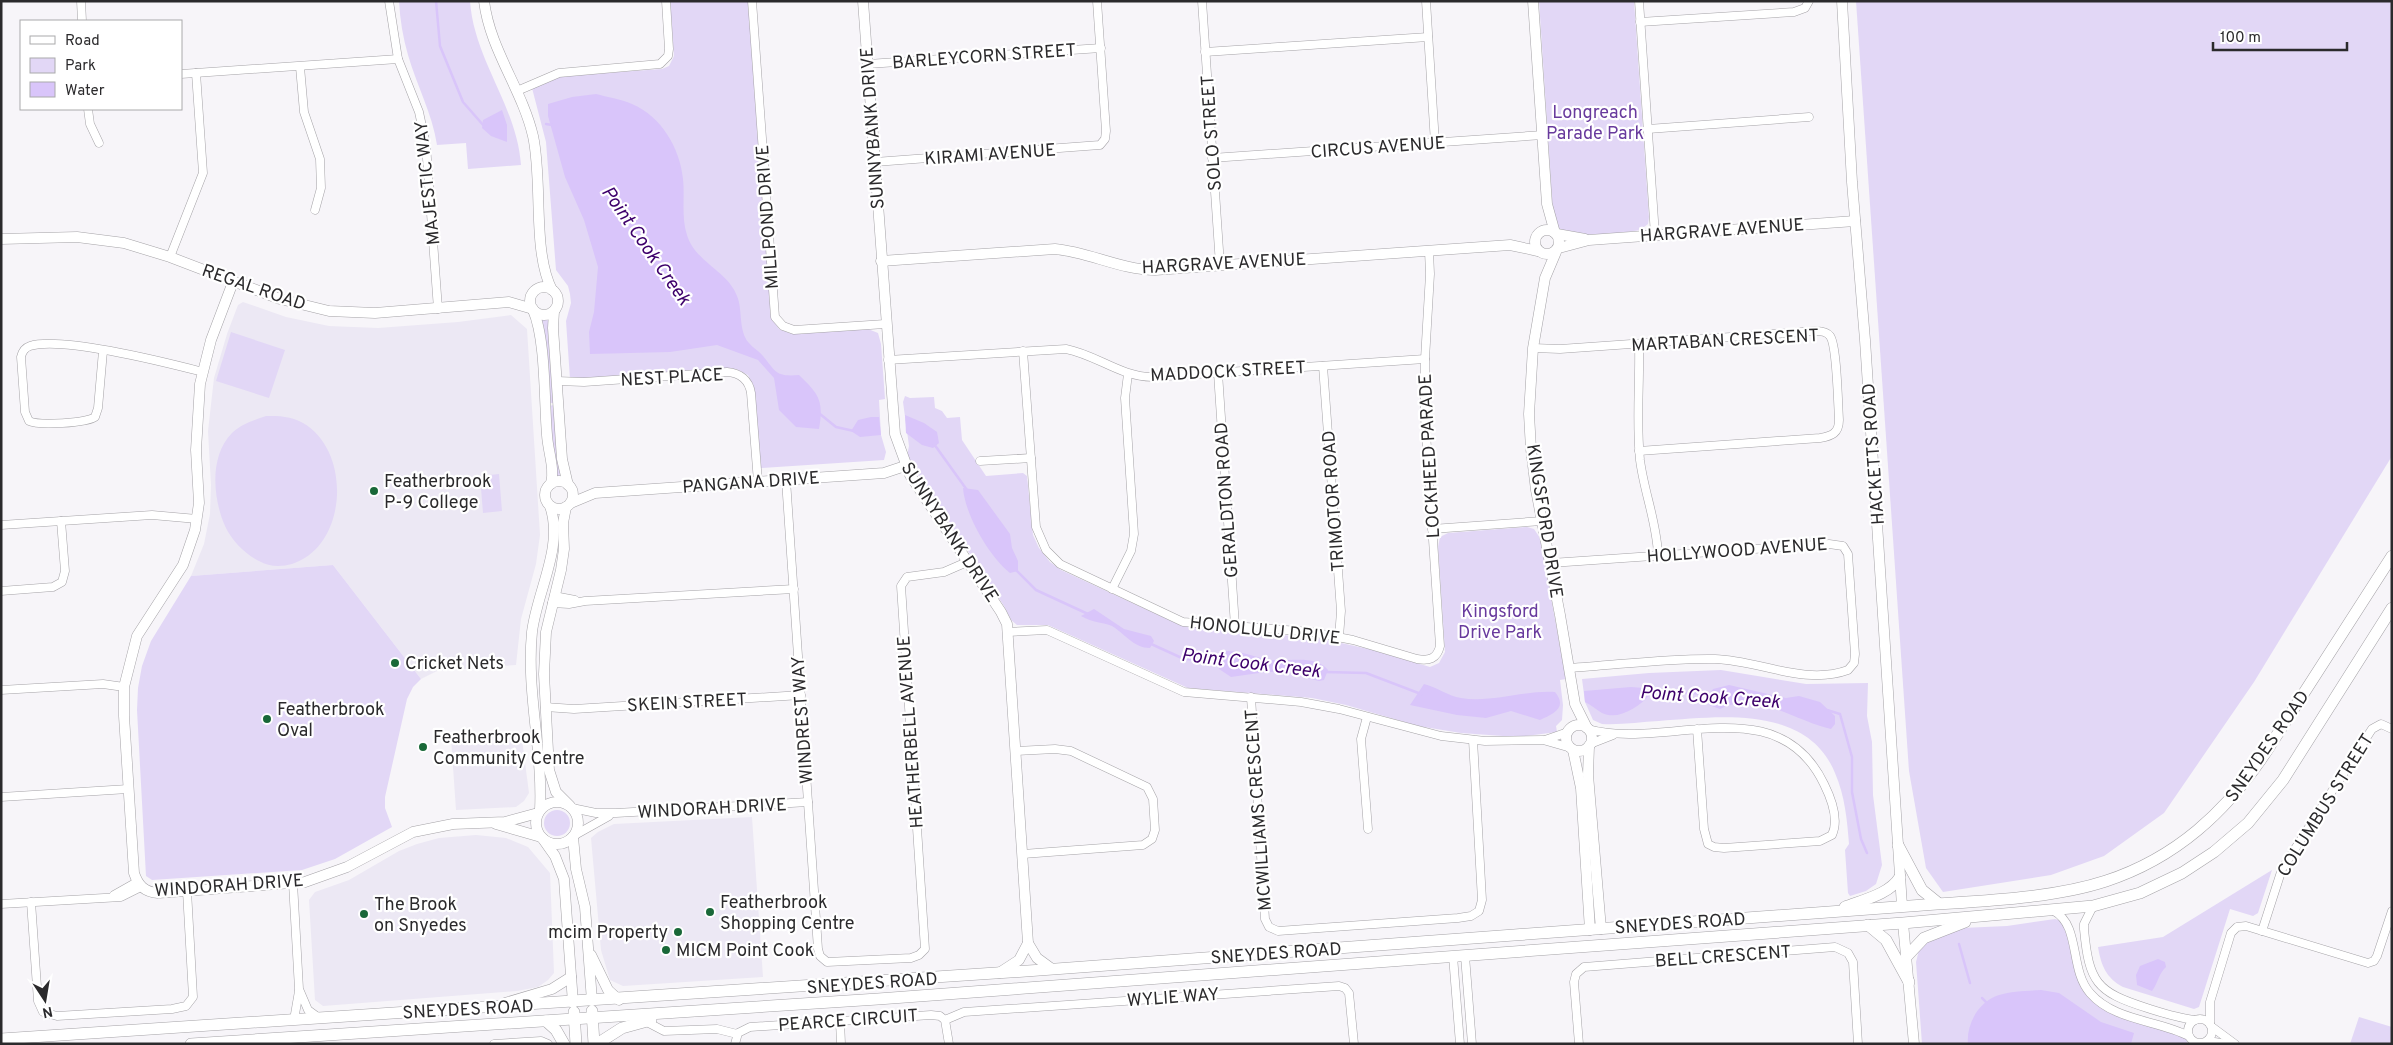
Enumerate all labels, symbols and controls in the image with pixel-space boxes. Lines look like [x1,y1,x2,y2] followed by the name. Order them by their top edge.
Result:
[20,20,182,110] legend
[2213,20,2347,52] scale bar
[2220,29,2261,48] text: 100 m
[65,32,100,51] text: Road
[891,40,1077,75] street label: BARLEYCORN STREET
[856,46,891,210] street label: SUNNYBANK DRIVE
[65,57,96,76] text: Park
[1197,74,1228,192] street label: SOLO STREET
[65,82,105,101] text: Water
[1546,102,1644,146] park label: Longreach Parade Park
[411,120,446,246] street label: MAJESTIC WAY
[1310,132,1446,165] street label: CIRCUS AVENUE
[924,139,1057,172] street label: KIRAMI AVENUE
[752,144,785,290] street label: MILLPOND DRIVE
[595,182,696,311] water label: Point Cook Creek
[1639,214,1805,249] street label: HARGRAVE AVENUE
[1141,249,1307,280] street label: HARGRAVE AVENUE
[198,260,309,317] street label: REGAL ROAD
[1631,325,1820,358] street label: MARTABAN CRESCENT
[1150,357,1307,388] street label: MADDOCK STREET
[620,364,724,393] street label: NEST PLACE
[1415,373,1446,539] street label: LOCKHEED PARADE
[1858,382,1891,526] street label: HACKETTS ROAD
[1211,421,1244,579] street label: GERALDTON ROAD
[1318,429,1351,572] street label: TRIMOTOR ROAD
[1520,443,1567,600] street label: KINGSFORD DRIVE
[895,458,1003,607] street label: SUNNYBANK DRIVE
[682,467,820,500] street label: PANGANA DRIVE
[384,471,492,515] place label: Featherbrook P-9 College
[368,485,380,497] marker: Featherbrook P-9 College
[1646,534,1828,569] street label: HOLLYWOOD AVENUE
[1458,601,1542,645] park label: Kingsford Drive Park
[1188,612,1341,651] street label: HONOLULU DRIVE
[893,635,930,829] street label: HEATHERBELL AVENUE
[1180,644,1322,684] water label: Point Cook Creek
[405,653,504,676] place label: Cricket Nets
[788,655,819,785] street label: WINDREST WAY
[389,657,401,669] marker: Cricket Nets
[1639,681,1781,715] water label: Point Cook Creek
[2221,686,2315,807] street label: SNEYDES ROAD
[627,689,748,718] street label: SKEIN STREET
[277,699,385,743] place label: Featherbrook Oval
[1241,708,1278,912] street label: MCWILLIAMS CRESCENT
[261,713,273,725] marker: Featherbrook Oval
[433,727,584,771] place label: Featherbrook Community Centre
[2273,730,2380,882] street label: COLUMBUS STREET
[417,741,429,753] marker: Featherbrook Community Centre
[637,794,787,825] street label: WINDORAH DRIVE
[154,870,304,903] street label: WINDORAH DRIVE
[720,892,855,936] place label: Featherbrook Shopping Centre
[374,894,467,938] place label: The Brook on Snyedes
[704,906,716,918] marker: Featherbrook Shopping Centre
[358,908,370,920] marker: The Brook on Snyedes
[1614,908,1746,941] street label: SNEYDES ROAD
[548,922,668,945] place label: mcim Property
[672,926,684,938] marker: mcim Property
[1210,938,1342,971] street label: SNEYDES ROAD
[676,940,814,963] place label: MICM Point Cook
[1654,941,1792,974] street label: BELL CRESCENT
[660,944,672,956] marker: MICM Point Cook
[806,968,938,1001] street label: SNEYDES ROAD
[20,975,70,1025] north arrow
[1126,984,1220,1013] street label: WYLIE WAY
[402,996,534,1025] street label: SNEYDES ROAD
[41,1002,54,1021] text: N
[777,1005,919,1038] street label: PEARCE CIRCUIT

